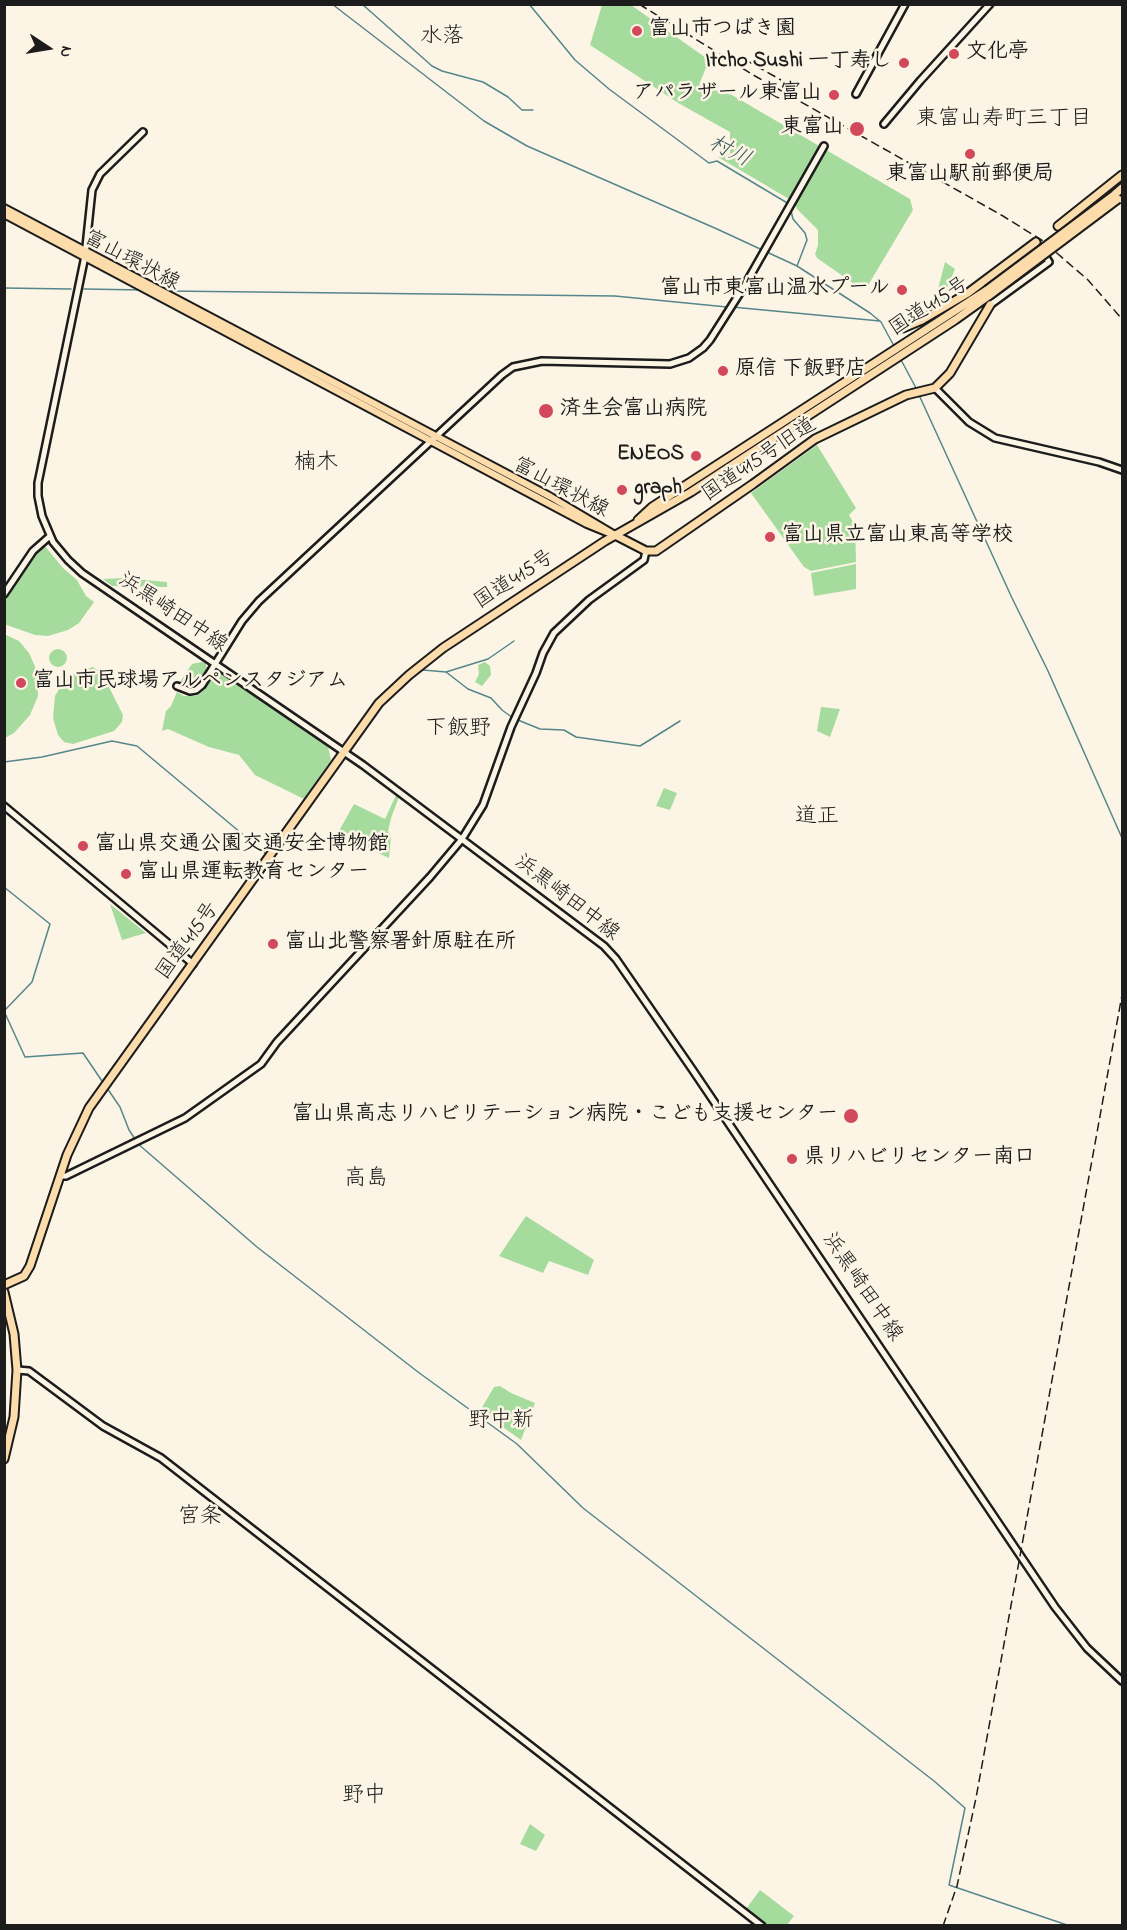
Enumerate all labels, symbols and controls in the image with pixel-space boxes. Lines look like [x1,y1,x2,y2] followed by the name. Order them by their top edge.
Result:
[18,18,78,78] north arrow
[649,18,796,44] place label: 富山市つばき園
[630,24,644,38] marker: 富山市つばき園
[420,25,464,51] district label: 水落
[966,41,1029,67] place label: 文化亭
[53,44,78,60] text: N
[947,47,961,61] marker: 文化亭
[705,50,892,76] place label: Itcho Sushi 一丁寿し
[897,56,911,70] marker: Itcho Sushi 一丁寿し
[633,82,822,108] place label: アパラザール東富山
[827,88,841,102] marker: アパラザール東富山
[916,107,1092,133] district label: 東富山寿町三丁目
[781,116,844,142] place label: 東富山
[848,120,866,138] marker: 東富山
[703,131,755,175] water label: 村川
[963,147,977,161] marker: 東富山駅前郵便局
[886,163,1054,189] place label: 東富山駅前郵便局
[79,226,183,298] street label: 富山環状線
[885,273,975,343] street label: 国道415号
[660,277,890,303] place label: 富山市東富山温水プール
[895,283,909,297] marker: 富山市東富山温水プール
[735,358,866,384] place label: 原信 下飯野店
[716,364,730,378] marker: 原信 下飯野店
[560,398,707,424] place label: 済生会富山病院
[537,402,555,420] marker: 済生会富山病院
[698,414,822,508] street label: 国道415号旧道
[617,443,684,469] place label: ENEOS
[689,449,703,463] marker: ENEOS
[294,451,338,477] district label: 楠木
[508,453,612,525] street label: 富山環状線
[634,477,682,503] place label: graph
[615,483,629,497] marker: graph
[782,524,1013,550] place label: 富山県立富山東高等学校
[763,530,777,544] marker: 富山県立富山東高等学校
[470,546,560,616] street label: 国道415号
[113,568,231,660] street label: 浜黒崎田中線
[33,670,348,696] place label: 富山市民球場アルペンスタジアム
[14,676,28,690] marker: 富山市民球場アルペンスタジアム
[425,717,491,743] district label: 下飯野
[795,805,839,831] district label: 道正
[95,833,389,859] place label: 富山県交通公園交通安全博物館
[76,839,90,853] marker: 富山県交通公園交通安全博物館
[509,850,623,948] street label: 浜黒崎田中線
[138,861,369,887] place label: 富山県運転教育センター
[119,867,133,881] marker: 富山県運転教育センター
[152,898,226,986] street label: 国道415号
[285,931,516,957] place label: 富山北警察署針原駐在所
[266,937,280,951] marker: 富山北警察署針原駐在所
[292,1103,838,1129] place label: 富山県高志リハビリテーション病院・こども支援センター
[842,1107,860,1125] marker: 富山県高志リハビリテーション病院・こども支援センター
[804,1146,1035,1172] place label: 県リハビリセンター南口
[785,1152,799,1166] marker: 県リハビリセンター南口
[344,1167,388,1193] district label: 高島
[815,1229,907,1347] street label: 浜黒崎田中線
[468,1409,534,1435] district label: 野中新
[178,1505,222,1531] district label: 宮条
[342,1784,386,1810] district label: 野中

